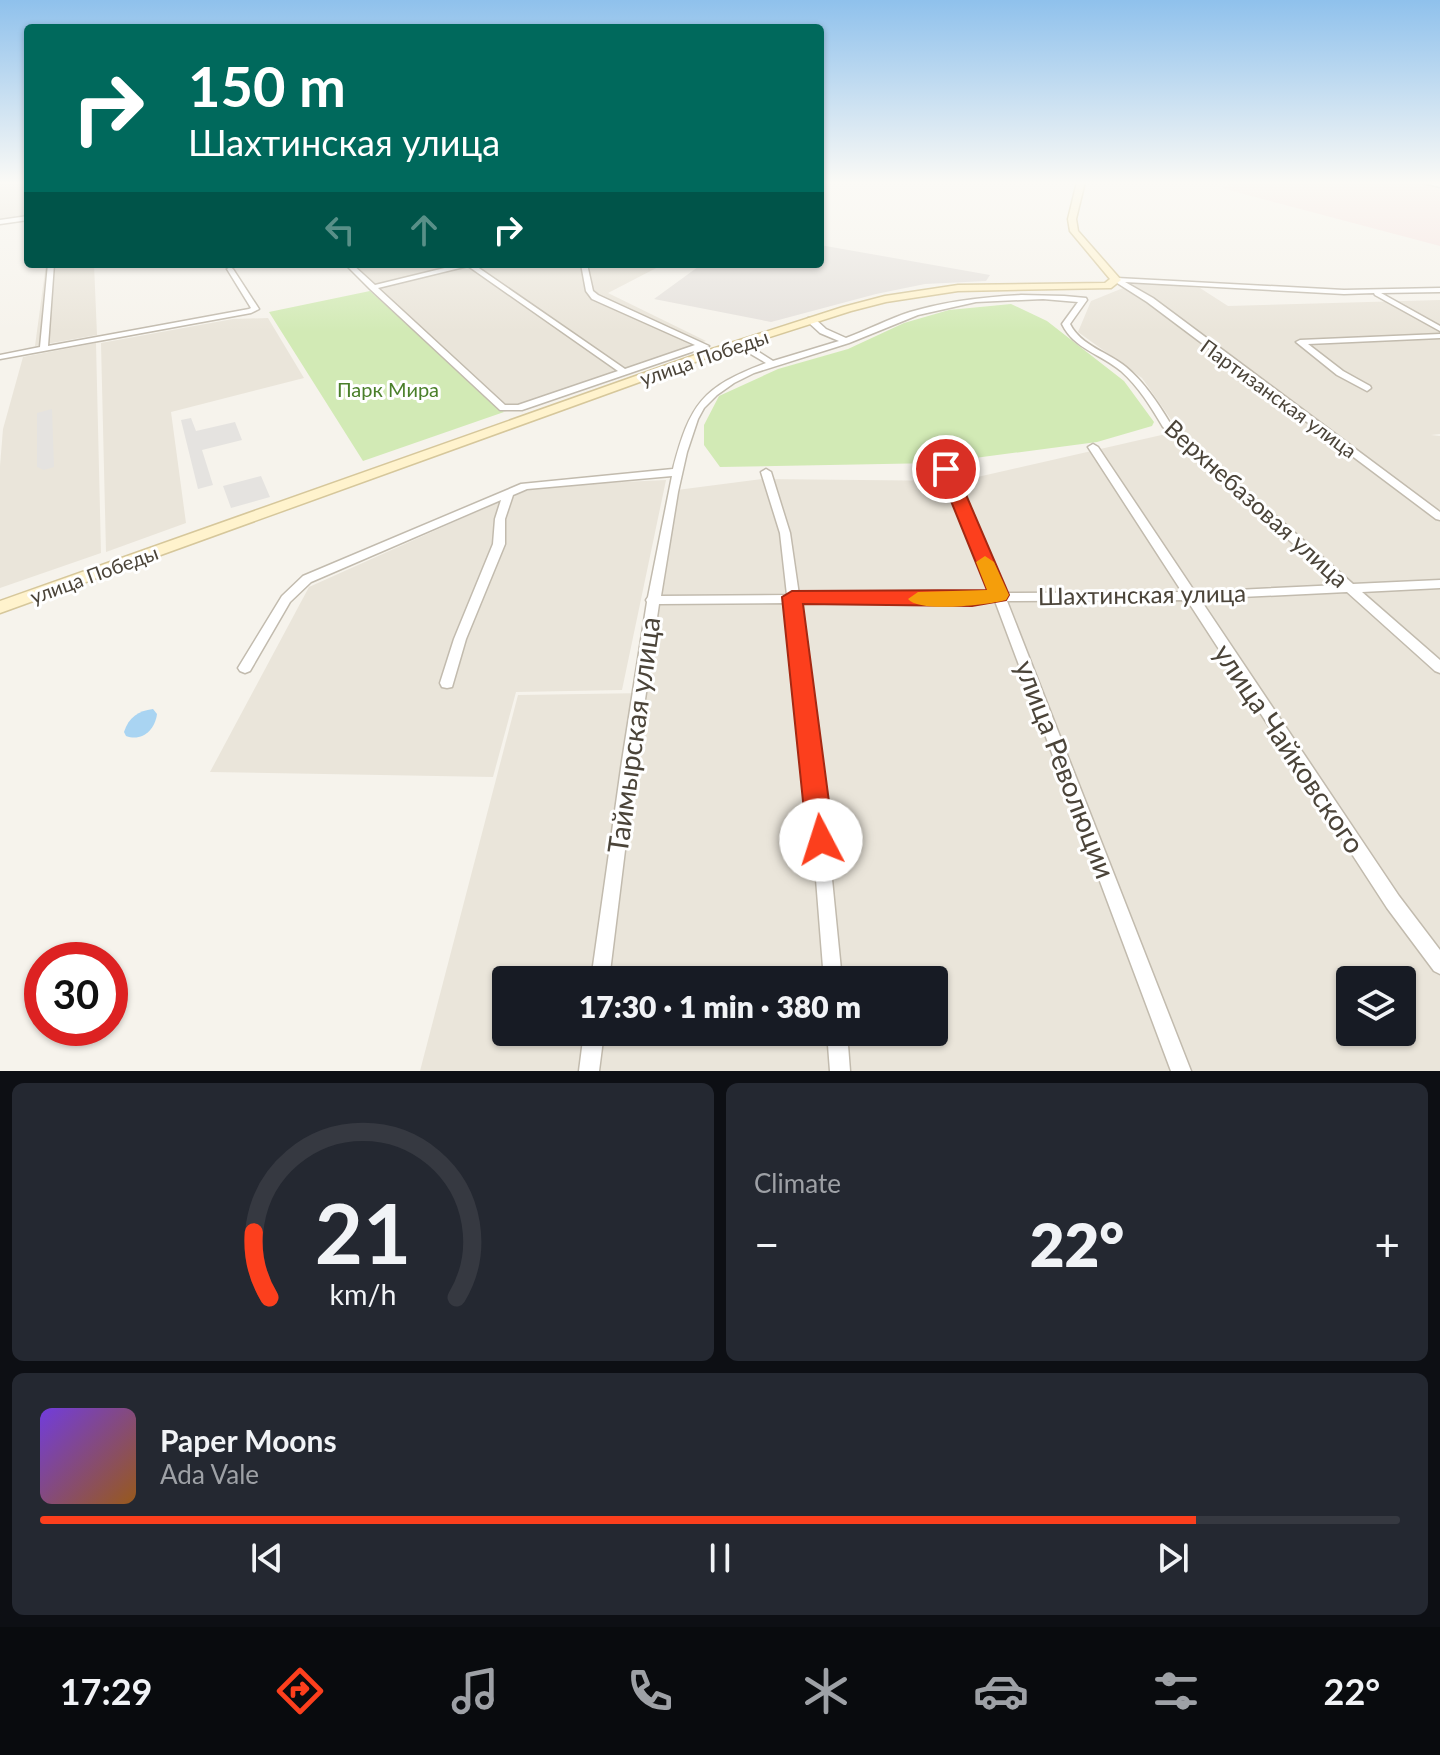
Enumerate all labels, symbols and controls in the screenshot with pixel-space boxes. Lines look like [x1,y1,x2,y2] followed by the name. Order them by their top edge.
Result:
[188,52,346,119] text: 150 m
[56,56,160,160] icon: right
[188,120,500,164] text: Шахтинская улица
[318,208,362,252] icon: left
[402,208,446,252] icon: ahead
[486,208,530,252] icon: right
[637,324,771,390] street label: улица Победы
[1196,333,1362,463] street label: Партизанская улица
[337,377,439,401] park label: Парк Мира
[1159,413,1355,593] street label: Верхнебазовая улица
[912,435,980,503] pin
[924,447,968,491] icon: arrive
[27,540,161,608] street label: улица Победы
[1038,578,1246,610] street label: Шахтинская улица
[600,615,666,855] street label: Таймырская улица
[1207,637,1373,859] street label: улица Чайковского
[1009,655,1123,883] street label: улица Революции
[779,798,863,882] position arrow
[24,942,128,1046] speed limit sign: 30
[1336,966,1416,1046] map controls
[1336,966,1416,1046] button: layers
[579,988,861,1024] text: 17:30 · 1 min · 380 m
[754,1167,841,1199] text: Climate
[315,1182,411,1282] text: 21
[1030,1208,1124,1280] text: 22°
[754,1218,780,1270] text: −
[1374,1218,1400,1270] text: +
[330,1277,396,1311] text: km/h
[160,1422,337,1458] text: Paper Moons
[160,1458,259,1490] text: Ada Vale
[245,1536,289,1580] icon: previous
[698,1536,742,1580] icon: pause
[1151,1536,1195,1580] icon: next
[272,1663,328,1719] icon: directions
[447,1663,503,1719] icon: music
[622,1663,678,1719] icon: phone
[798,1663,854,1719] icon: climate
[973,1663,1029,1719] icon: car
[1148,1663,1204,1719] icon: filters
[60,1669,152,1713] text: 17:29
[1324,1669,1380,1713] text: 22°

